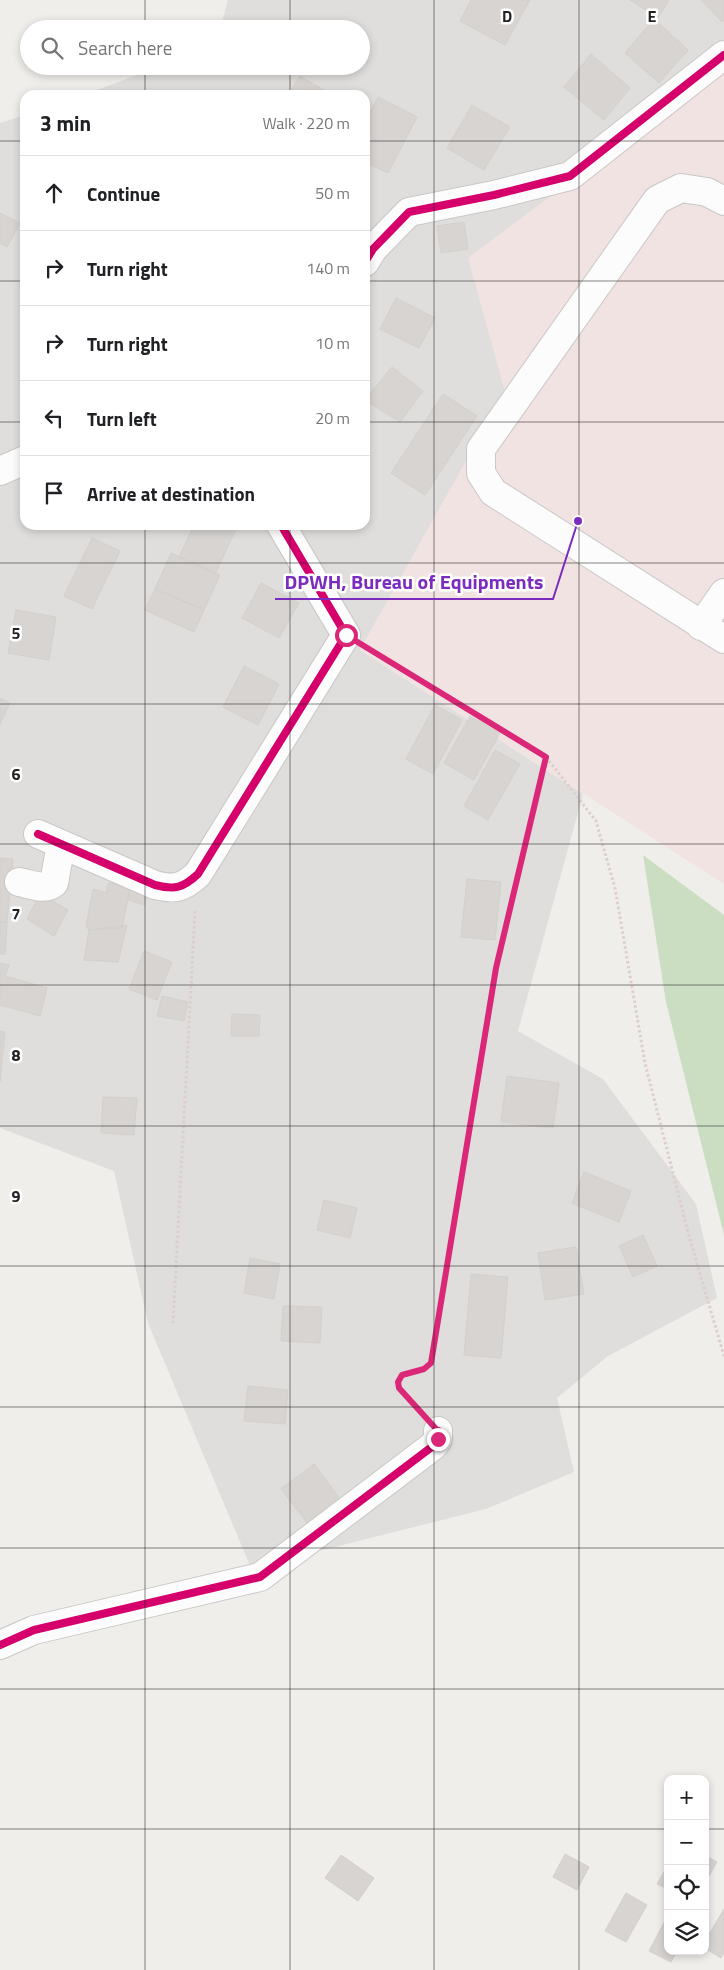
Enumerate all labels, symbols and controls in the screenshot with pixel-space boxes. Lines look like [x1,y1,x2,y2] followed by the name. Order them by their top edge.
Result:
[502,4,512,28] text: D
[648,4,657,28] text: E
[20,20,370,75] search box
[78,33,172,62] text: Search here
[38,34,66,62] icon: search
[40,107,91,139] text: 3 min
[262,111,350,135] text: Walk · 220 m
[40,179,68,207] icon: ahead
[87,179,160,208] text: Continue
[315,181,350,205] text: 50 m
[40,254,68,282] icon: right
[87,254,168,283] text: Turn right
[306,256,350,280] text: 140 m
[40,329,68,357] icon: right
[87,329,168,358] text: Turn right
[315,331,350,355] text: 10 m
[40,404,68,432] icon: left
[87,404,157,433] text: Turn left
[315,406,350,430] text: 20 m
[40,479,68,507] icon: arrive
[87,479,255,508] text: Arrive at destination
[275,564,553,599] callout: DPWH, Bureau of Equipments
[285,566,543,597] text: DPWH, Bureau of Equipments
[12,621,21,645] text: 5
[335,624,358,647] route start
[12,762,21,786] text: 6
[12,902,20,926] text: 7
[12,1043,21,1067] text: 8
[12,1184,21,1208] text: 9
[427,1428,450,1451] route end
[664,1775,709,1955] map controls
[664,1775,709,1820] button: +
[664,1820,709,1865] button: −
[664,1865,709,1910] button: locate
[664,1910,709,1955] button: layers

